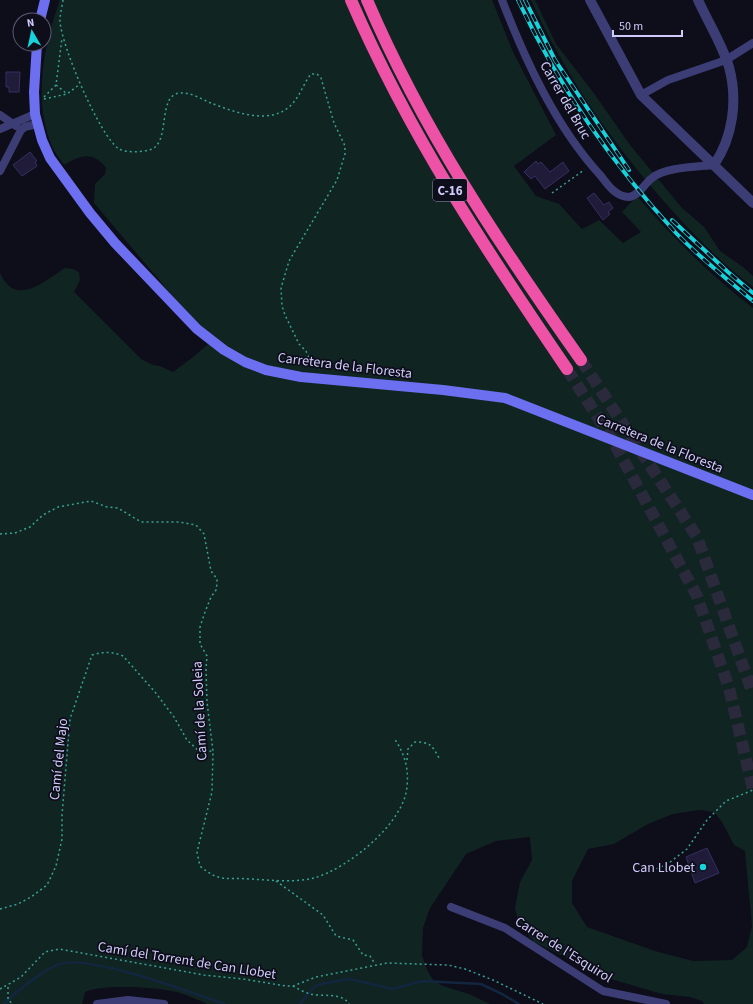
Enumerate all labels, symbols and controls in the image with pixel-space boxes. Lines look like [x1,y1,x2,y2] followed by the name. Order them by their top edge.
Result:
[12,12,52,52] north arrow
[613,12,682,38] scale bar
[26,15,35,31] text: N
[619,18,643,35] text: 50 m
[535,58,596,144] street label: Carrer del Bruc
[433,179,467,201] road number: C-16
[277,348,413,384] street label: Carretera de la Floresta
[593,409,726,478] street label: Carretera de la Floresta
[187,661,213,761] street label: Camí de la Soleia
[45,717,73,801] street label: Camí del Majo
[632,858,695,878] place label: Can Llobet
[698,862,708,872] marker: Can Llobet
[511,912,617,988] street label: Carrer de l'Esquirol
[96,937,278,985] street label: Camí del Torrent de Can Llobet

